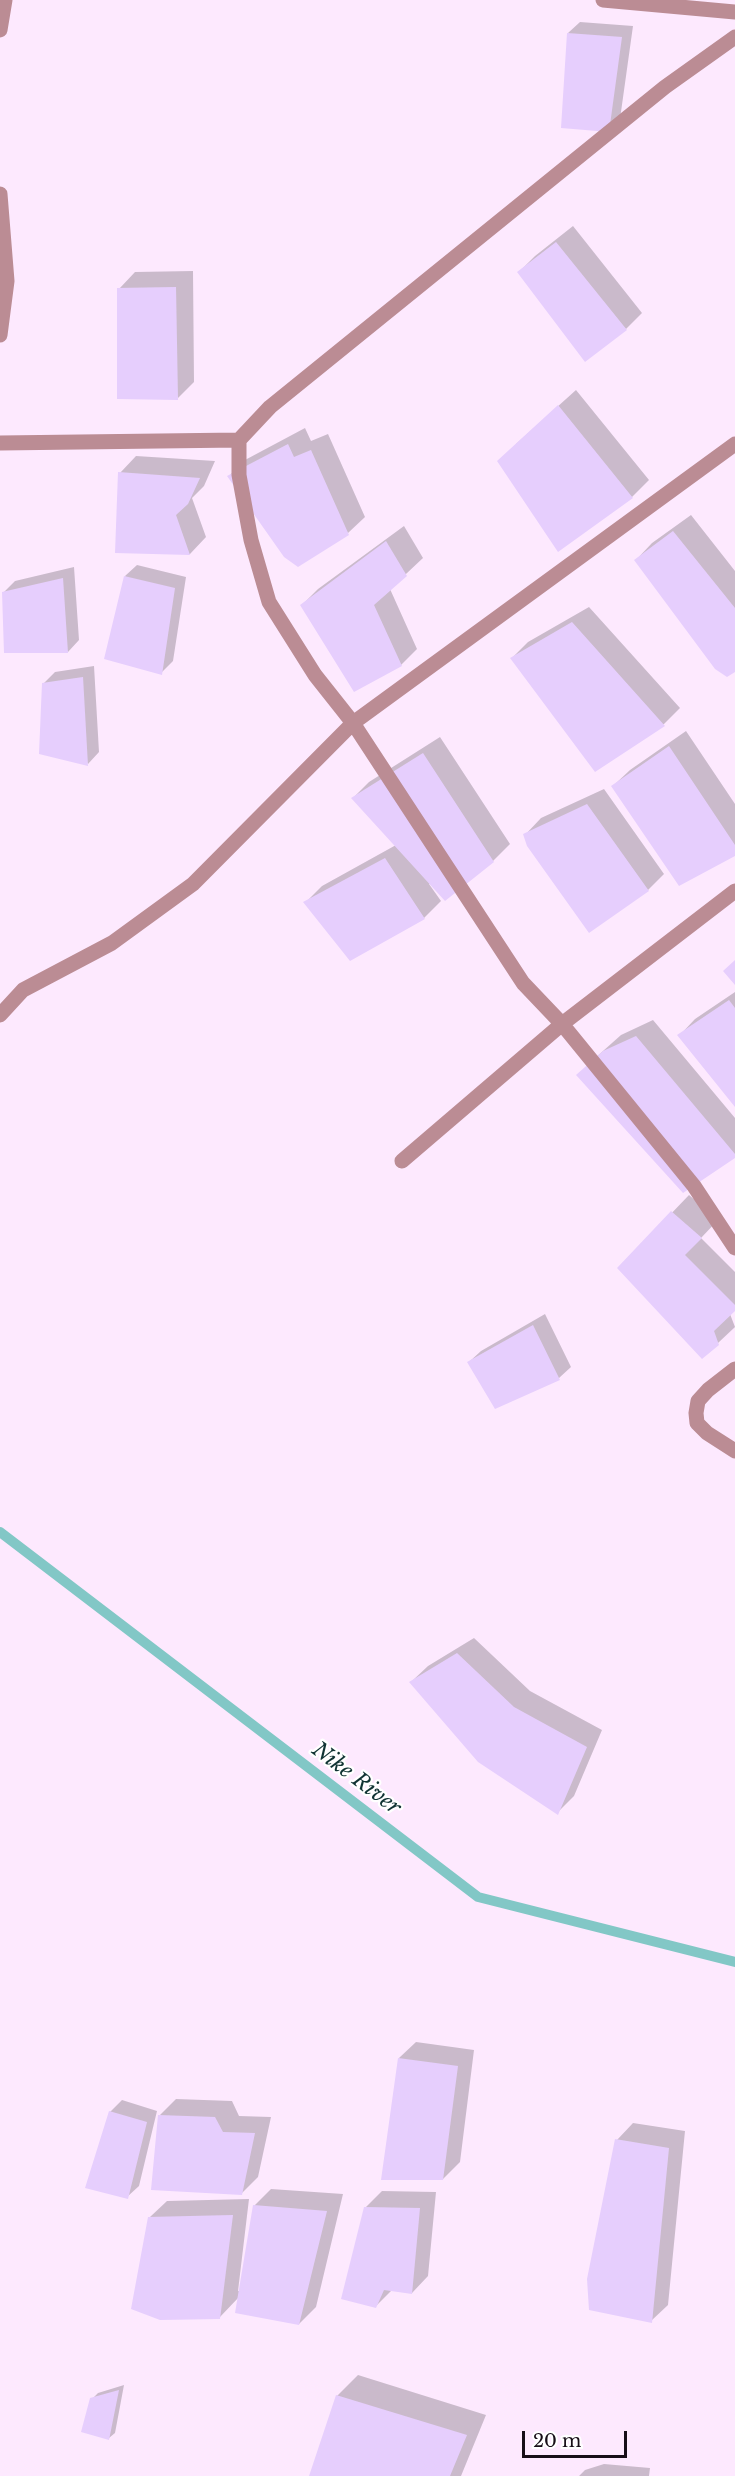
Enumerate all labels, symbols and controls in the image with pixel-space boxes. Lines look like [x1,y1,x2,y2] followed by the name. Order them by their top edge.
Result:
[307,1737,405,1821] water label: Nike River
[525,2419,630,2457] scale bar
[533,2430,581,2452] text: 20 m

